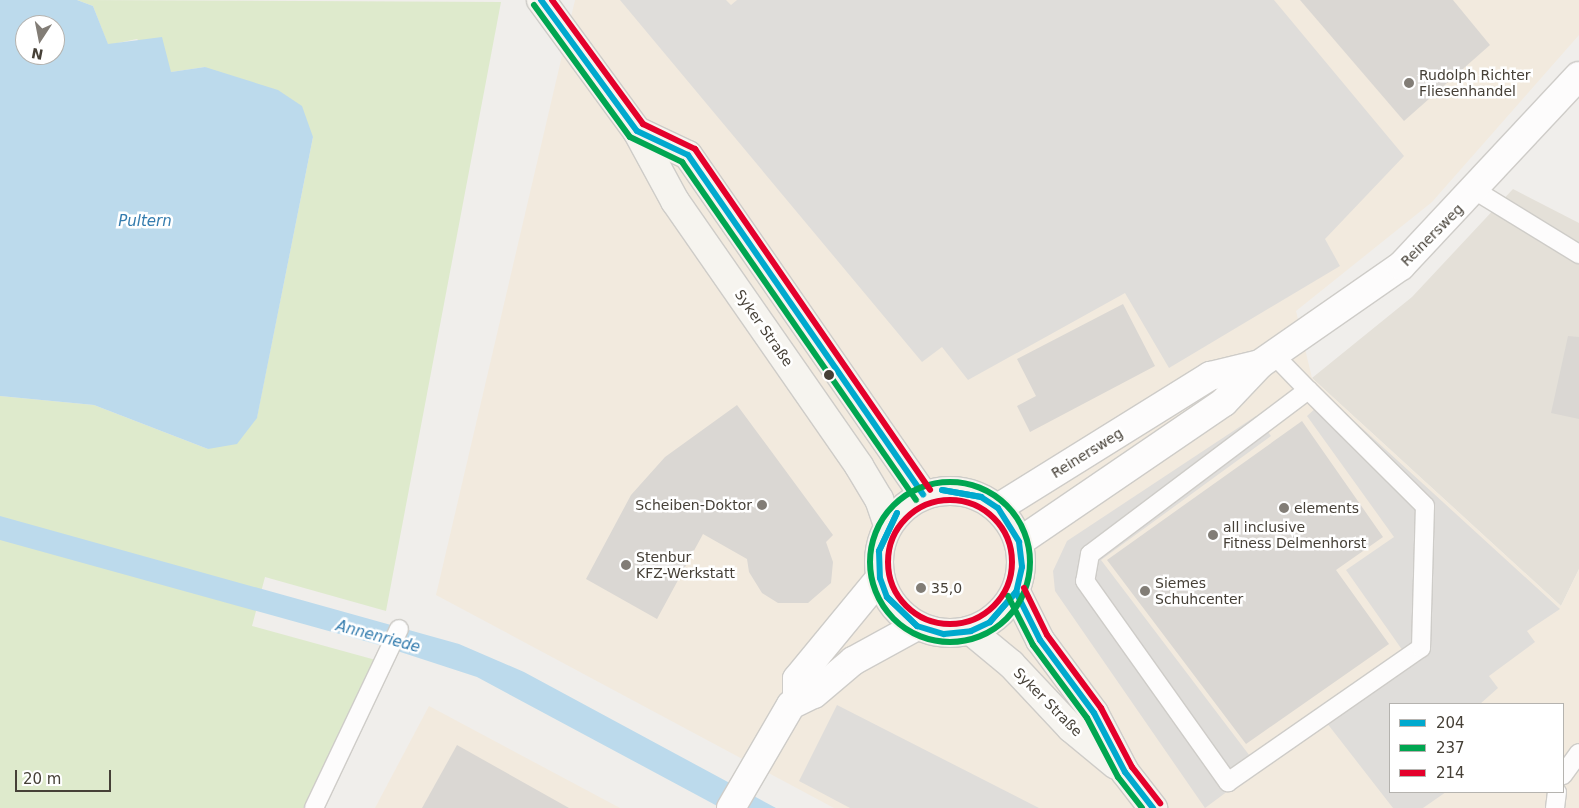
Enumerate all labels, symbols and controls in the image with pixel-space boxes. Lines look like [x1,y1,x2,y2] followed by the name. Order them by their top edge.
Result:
[15,15,65,65] north arrow
[30,45,45,63] text: N
[1419,67,1531,100] place label: Rudolph Richter Fliesenhandel
[1403,77,1415,89] marker: Rudolph Richter Fliesenhandel
[1397,200,1467,270] street label: Reinersweg
[118,213,172,231] water label: Pultern
[731,286,797,370] street label: Syker Straße
[824,370,834,380] unlabelled marker
[1048,424,1126,482] street label: Reinersweg
[635,497,752,513] place label: Scheiben-Doktor
[756,499,768,511] marker: Scheiben-Doktor
[1294,500,1359,516] place label: elements
[1278,502,1290,514] marker: elements
[1223,519,1366,552] place label: all inclusive Fitness Delmenhorst
[1207,529,1219,541] marker: all inclusive Fitness Delmenhorst
[636,549,735,582] place label: Stenbur KFZ-Werkstatt
[620,559,632,571] marker: Stenbur KFZ-Werkstatt
[1155,575,1243,608] place label: Siemes Schuhcenter
[931,580,962,596] place label: 35,0
[915,582,927,594] marker: 35,0
[1139,585,1151,597] marker: Siemes Schuhcenter
[334,617,422,657] water label: Annenriede
[1010,664,1086,740] street label: Syker Straße
[1389,703,1564,793] legend
[1436,714,1465,732] text: 204
[1436,739,1465,757] text: 237
[18,760,114,792] scale bar
[1436,764,1465,782] text: 214
[23,770,61,788] text: 20 m

